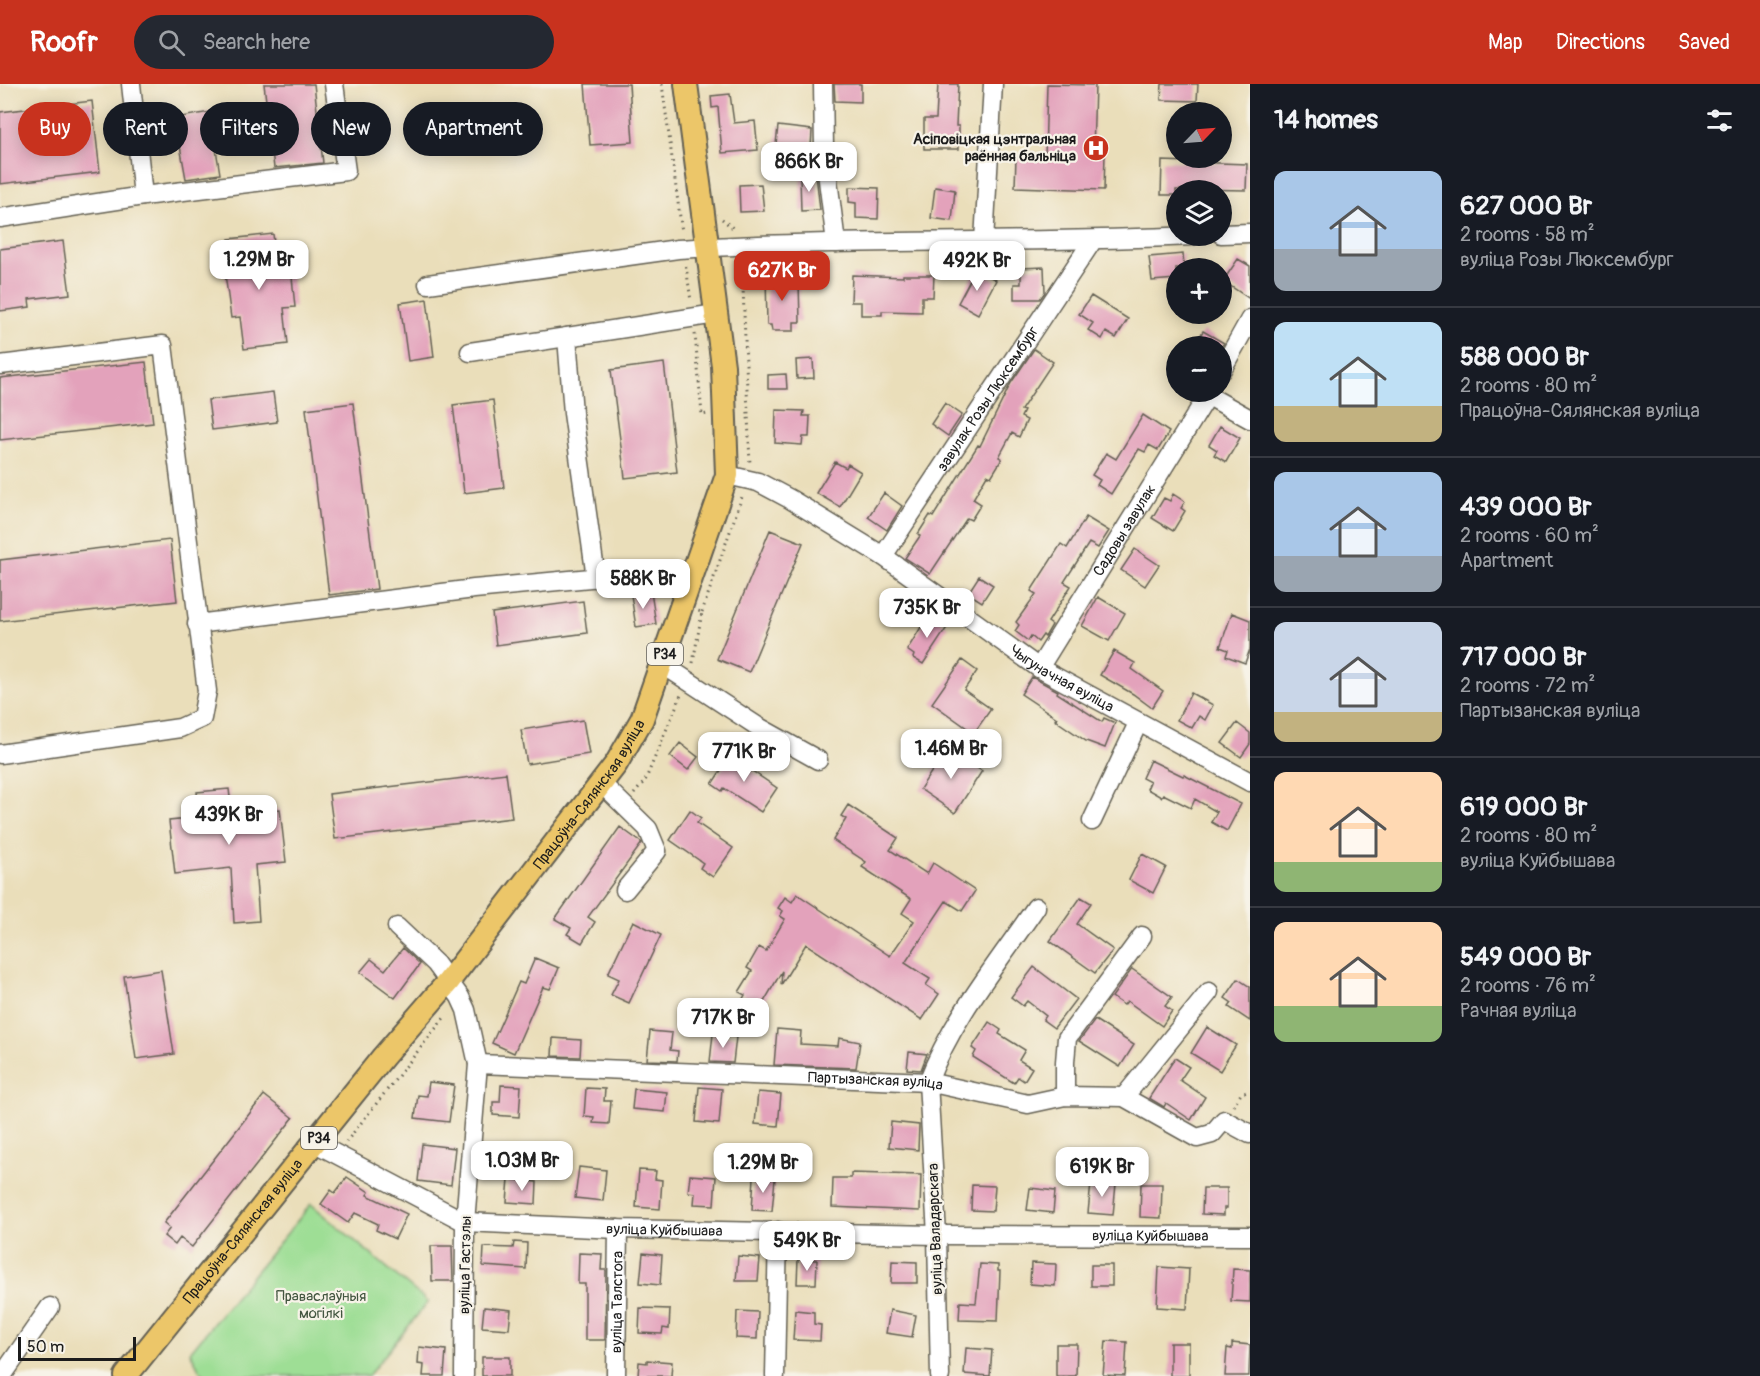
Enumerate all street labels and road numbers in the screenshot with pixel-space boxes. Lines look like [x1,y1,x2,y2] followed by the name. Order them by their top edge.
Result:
[933,323,1043,475] street label: завулак Розы Люксембург
[1089,481,1160,580] street label: Садовы завулак
[1006,641,1117,717] street label: Чыгуначная вуліца
[647,643,683,665] road number: Р34
[529,716,650,873] street label: Працоўна-Сялянская вуліца
[808,1068,945,1095] street label: Партызанская вуліца
[301,1127,337,1149] road number: Р34
[179,1155,307,1308] street label: Працоўна-Сялянская вуліца
[924,1163,947,1295] street label: вуліца Валадарскага
[455,1216,476,1314] street label: вуліца Гастэлы
[606,1219,723,1241] street label: вуліца Куйбышава
[1092,1226,1209,1246] street label: вуліца Куйбышава
[607,1251,628,1353] street label: вуліца Талстога

